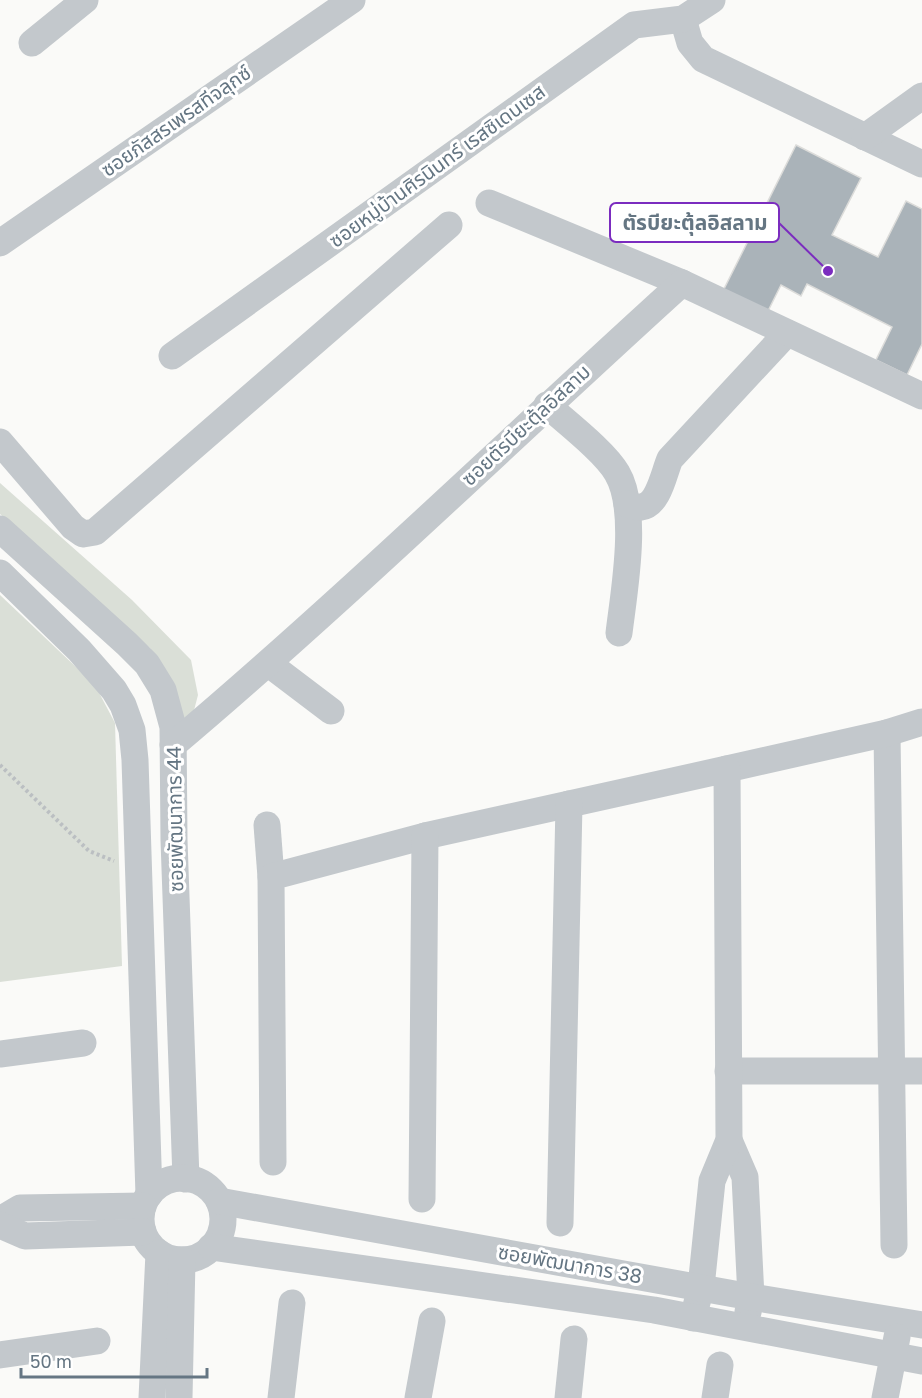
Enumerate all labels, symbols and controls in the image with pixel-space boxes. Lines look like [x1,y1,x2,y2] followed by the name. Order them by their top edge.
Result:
[96,59,256,182] street label: ซอยภัสสรเพรสทีจลุกซ์
[324,79,550,253] street label: ซอยหมู่บ้านศิรนินทร์ เรสซิเดนเซส
[610,203,779,242] callout: ตัรบียะตุ้ลอิสลาม
[622,209,768,236] text: ตัรบียะตุ้ลอิสลาม
[456,359,595,491] street label: ซอยตัรบียะตุ้ลอิสลาม
[161,746,187,892] street label: ซอยพัฒนาการ 44
[496,1239,644,1287] street label: ซอยพัฒนาการ 38
[21,1341,207,1379] scale bar
[30,1350,72,1372] text: 50 m

